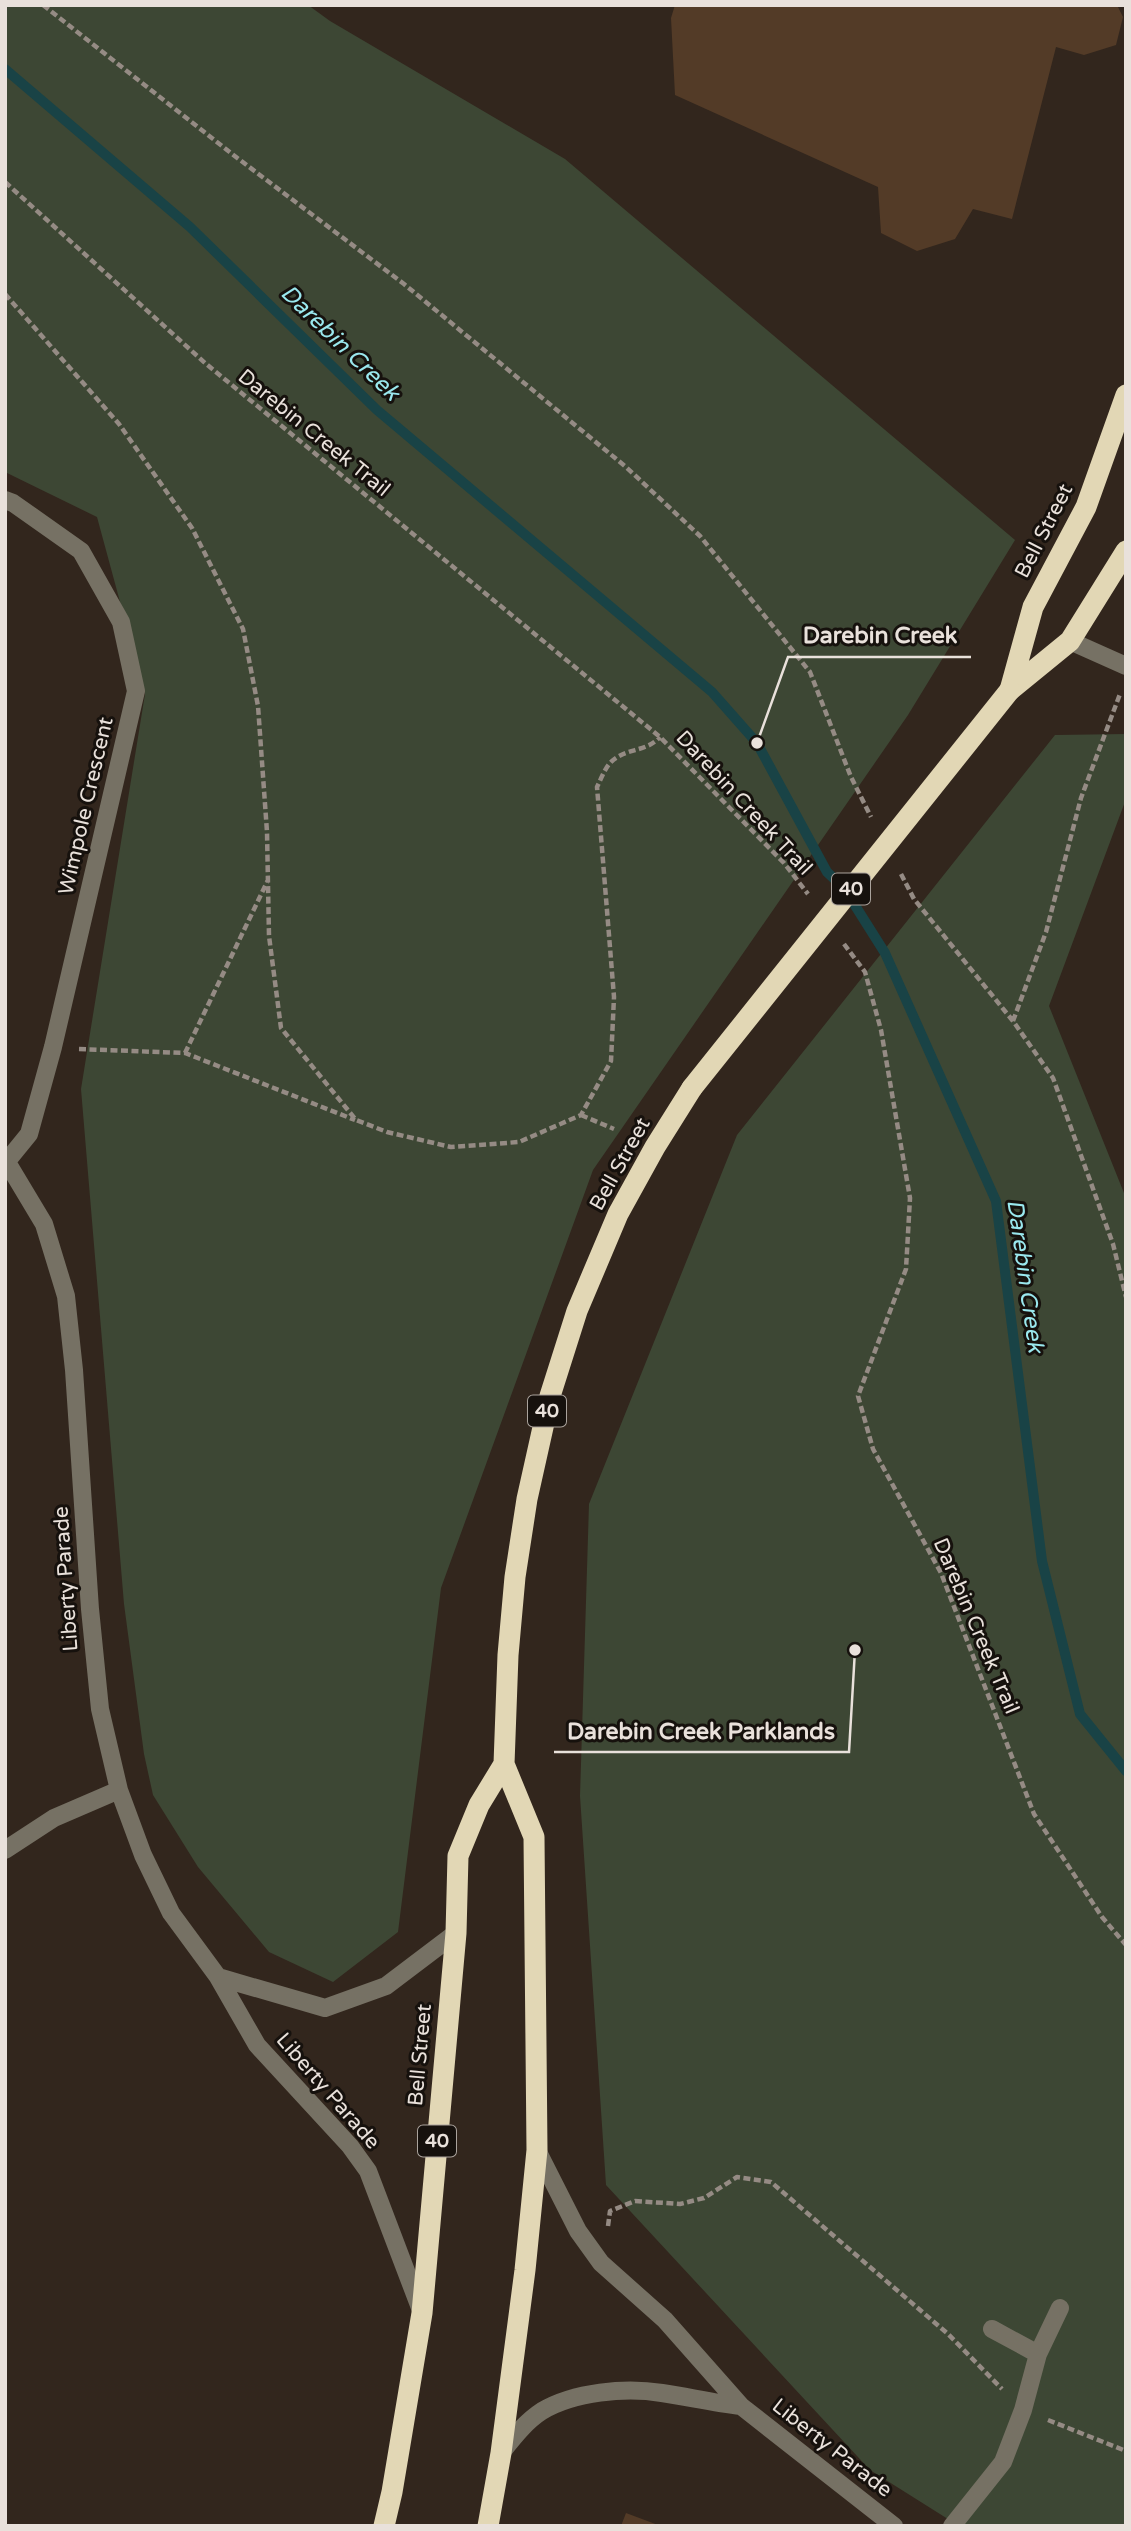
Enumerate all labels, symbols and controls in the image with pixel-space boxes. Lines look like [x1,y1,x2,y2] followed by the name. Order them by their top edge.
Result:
[275,279,406,408] water label: Darebin Creek
[233,364,395,502] street label: Darebin Creek Trail
[1010,480,1078,582] street label: Bell Street
[788,613,971,657] callout: Darebin Creek
[803,622,958,650] text: Darebin Creek
[53,715,119,897] street label: Wimpole Crescent
[671,726,817,880] street label: Darebin Creek Trail
[832,874,870,904] road number: 40
[584,1113,656,1215] street label: Bell Street
[1000,1198,1050,1356] water label: Darebin Creek
[528,1396,566,1427] road number: 40
[48,1505,84,1652] street label: Liberty Parade
[928,1534,1024,1718] street label: Darebin Creek Trail
[554,1708,849,1752] callout: Darebin Creek Parklands
[567,1718,835,1746] text: Darebin Creek Parklands
[403,2003,437,2107] street label: Bell Street
[271,2028,385,2154] street label: Liberty Parade
[418,2126,456,2156] road number: 40
[767,2393,897,2503] street label: Liberty Parade

